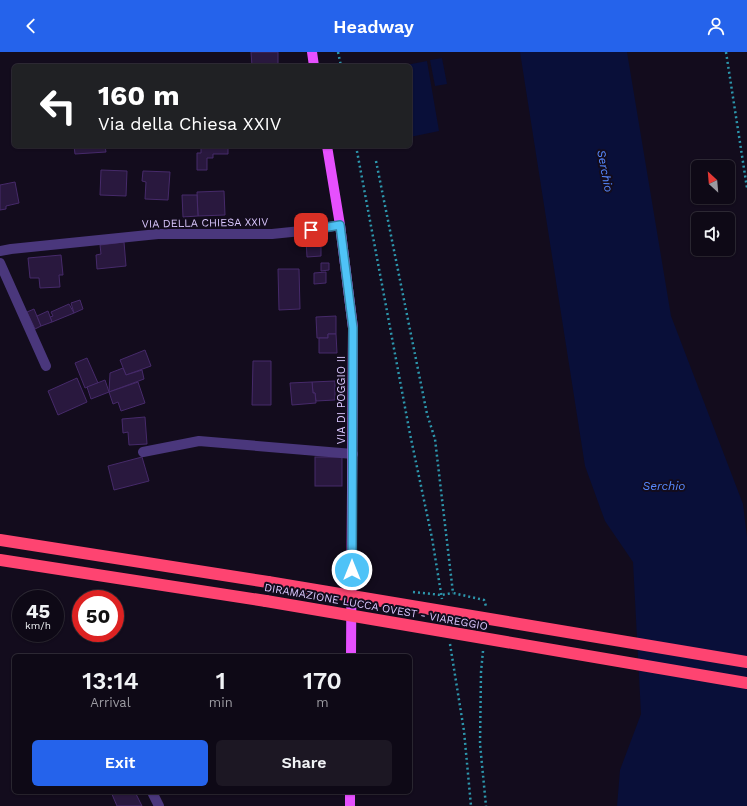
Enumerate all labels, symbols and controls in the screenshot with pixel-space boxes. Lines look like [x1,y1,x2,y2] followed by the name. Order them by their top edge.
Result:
[20,15,42,37] icon: back
[705,15,727,37] icon: person
[333,16,414,37] text: Headway
[98,79,180,112] text: 160 m
[32,80,84,132] icon: left
[98,113,281,134] text: Via della Chiesa XXIV
[594,149,616,193] water label: Serchio
[691,160,735,204] north arrow
[691,160,735,256] map controls
[691,212,735,256] button: sound
[294,213,328,247] pin
[142,215,268,231] street label: VIA DELLA CHIESA XXIV
[300,219,322,241] icon: arrive
[335,356,348,444] street label: VIA DI POGGIO II
[643,479,685,493] water label: Serchio
[331,549,373,591] position arrow
[263,581,489,633] street label: DIRAMAZIONE LUCCA OVEST - VIAREGGIO
[72,590,124,642] speed limit sign: 50
[26,599,50,623] text: 45
[25,620,51,631] text: km/h
[82,667,139,695] text: 13:14
[216,667,226,695] text: 1
[303,667,342,695] text: 170
[90,695,131,710] text: Arrival
[209,695,233,710] text: min
[316,695,329,710] text: m
[32,740,208,786] button: Exit
[216,740,392,786] button: Share

